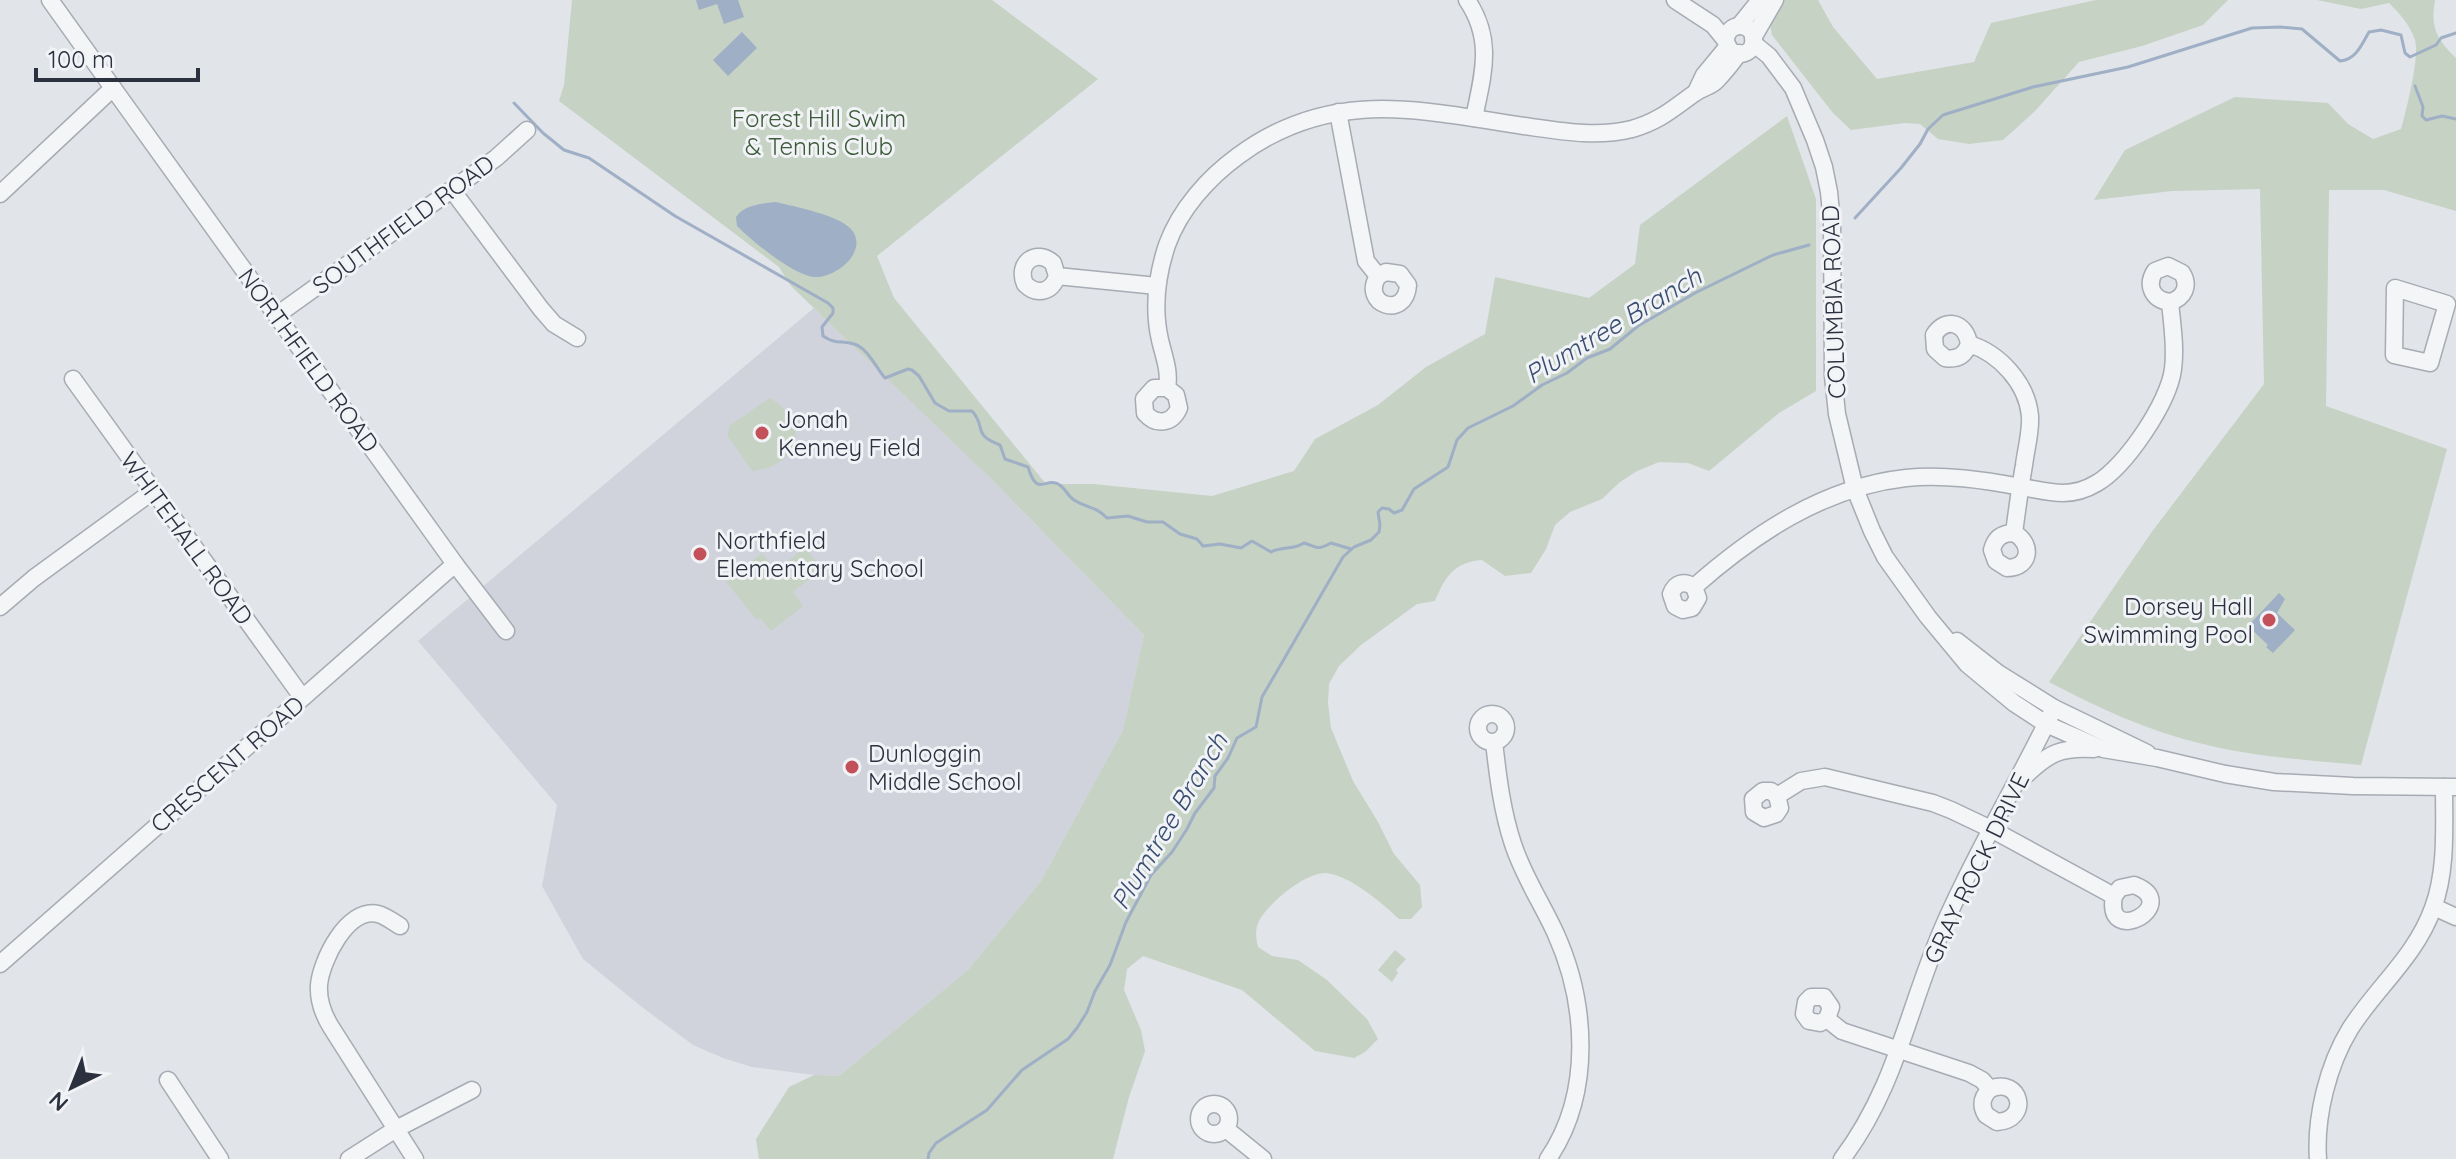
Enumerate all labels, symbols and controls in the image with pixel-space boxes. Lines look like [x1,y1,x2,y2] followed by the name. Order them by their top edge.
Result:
[36,32,198,82] scale bar
[48,44,114,74] text: 100 m
[732,103,906,161] park label: Forest Hill Swim & Tennis Club
[306,148,500,300] street label: SOUTHFIELD ROAD
[1815,205,1851,399] street label: COLUMBIA ROAD
[1519,259,1708,391] water label: Plumtree Branch
[232,262,386,458] street label: NORTHFIELD ROAD
[778,404,921,462] place label: Jonah Kenney Field
[753,424,771,442] marker: Jonah Kenney Field
[114,446,260,630] street label: WHITEHALL ROAD
[716,525,924,583] place label: Northfield Elementary School
[691,545,709,563] marker: Northfield Elementary School
[2083,591,2253,649] place label: Dorsey Hall Swimming Pool
[2260,611,2278,629] marker: Dorsey Hall Swimming Pool
[144,689,310,839] street label: CRESCENT ROAD
[1103,726,1235,915] water label: Plumtree Branch
[868,738,1022,796] place label: Dunloggin Middle School
[843,758,861,776] marker: Dunloggin Middle School
[1917,768,2035,968] street label: GRAY ROCK DRIVE
[32,1047,112,1127] north arrow
[43,1086,74,1117] text: N

